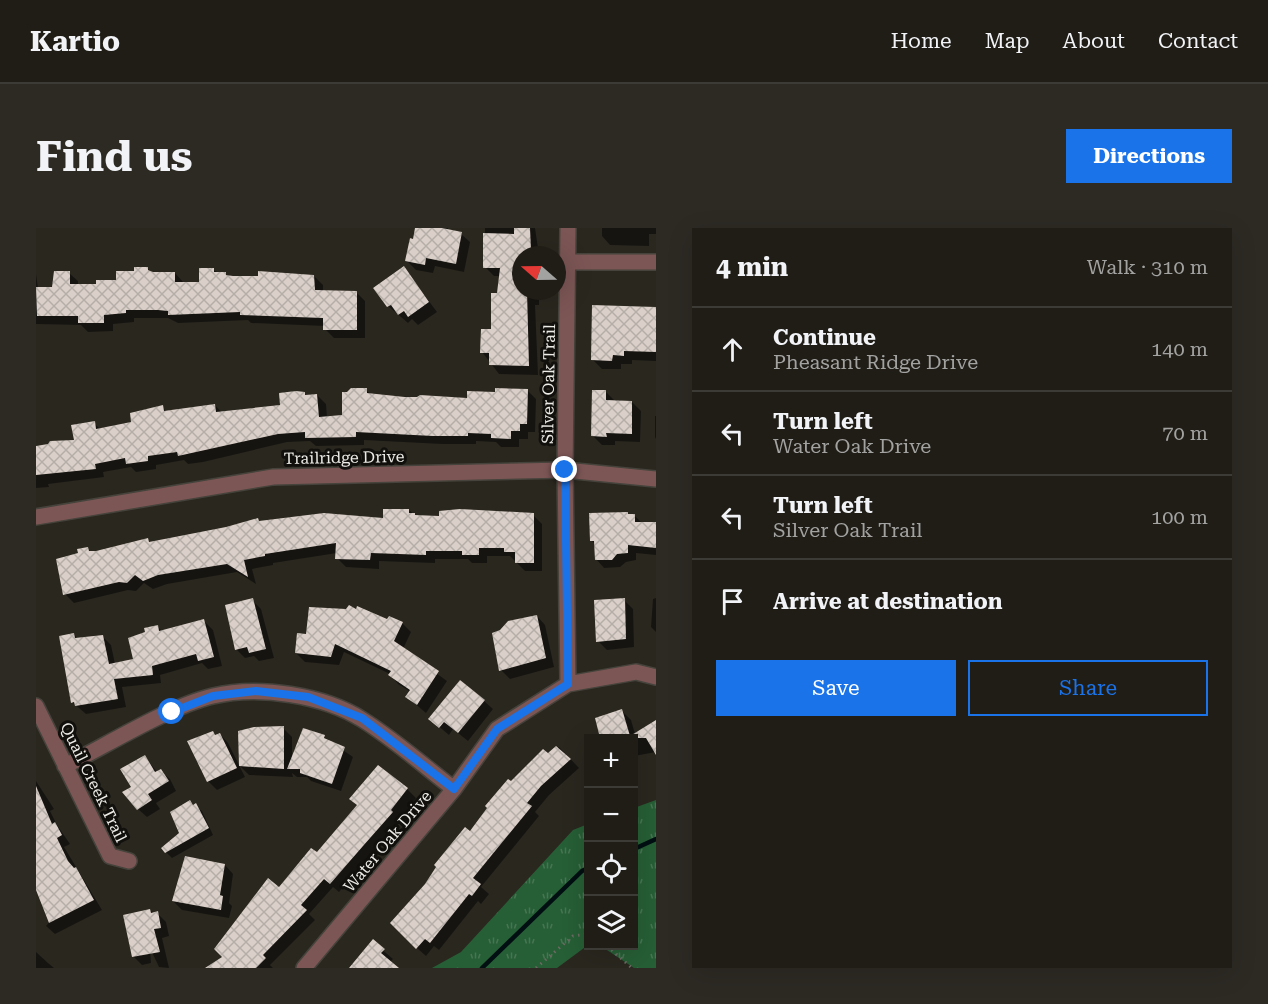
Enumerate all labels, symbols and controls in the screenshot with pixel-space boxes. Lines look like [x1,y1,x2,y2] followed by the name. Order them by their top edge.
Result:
[30,25,120,58] text: Kartio
[891,29,952,53] text: Home
[985,29,1030,53] text: Map
[1063,29,1125,53] text: About
[1158,29,1238,53] text: Contact
[1066,129,1232,183] button: Directions
[36,132,193,181] text: Find us
[512,246,566,300] north arrow
[716,252,788,282] text: 4 min
[1087,255,1208,279] text: Walk · 310 m
[538,324,559,444] street label: Silver Oak Trail
[773,325,876,350] text: Continue
[716,333,749,366] icon: ahead
[1151,337,1208,361] text: 140 m
[773,350,978,374] text: Pheasant Ridge Drive
[773,409,873,434] text: Turn left
[716,417,749,450] icon: left
[1162,421,1208,445] text: 70 m
[773,434,931,458] text: Water Oak Drive
[283,447,405,468] street label: Trailridge Drive
[551,456,577,482] route end
[773,493,873,518] text: Turn left
[716,501,749,534] icon: left
[1151,505,1208,529] text: 100 m
[773,518,923,542] text: Silver Oak Trail
[716,585,749,618] icon: arrive
[773,589,1002,614] text: Arrive at destination
[716,660,956,716] button: Save
[968,660,1208,716] button: Share
[158,698,184,724] route start
[56,719,131,845] street label: Quail Creek Trail
[584,734,638,950] map controls
[584,734,638,788] button: +
[339,787,436,896] street label: Water Oak Drive
[584,788,638,842] button: −
[584,842,638,896] button: locate
[584,896,638,950] button: layers

